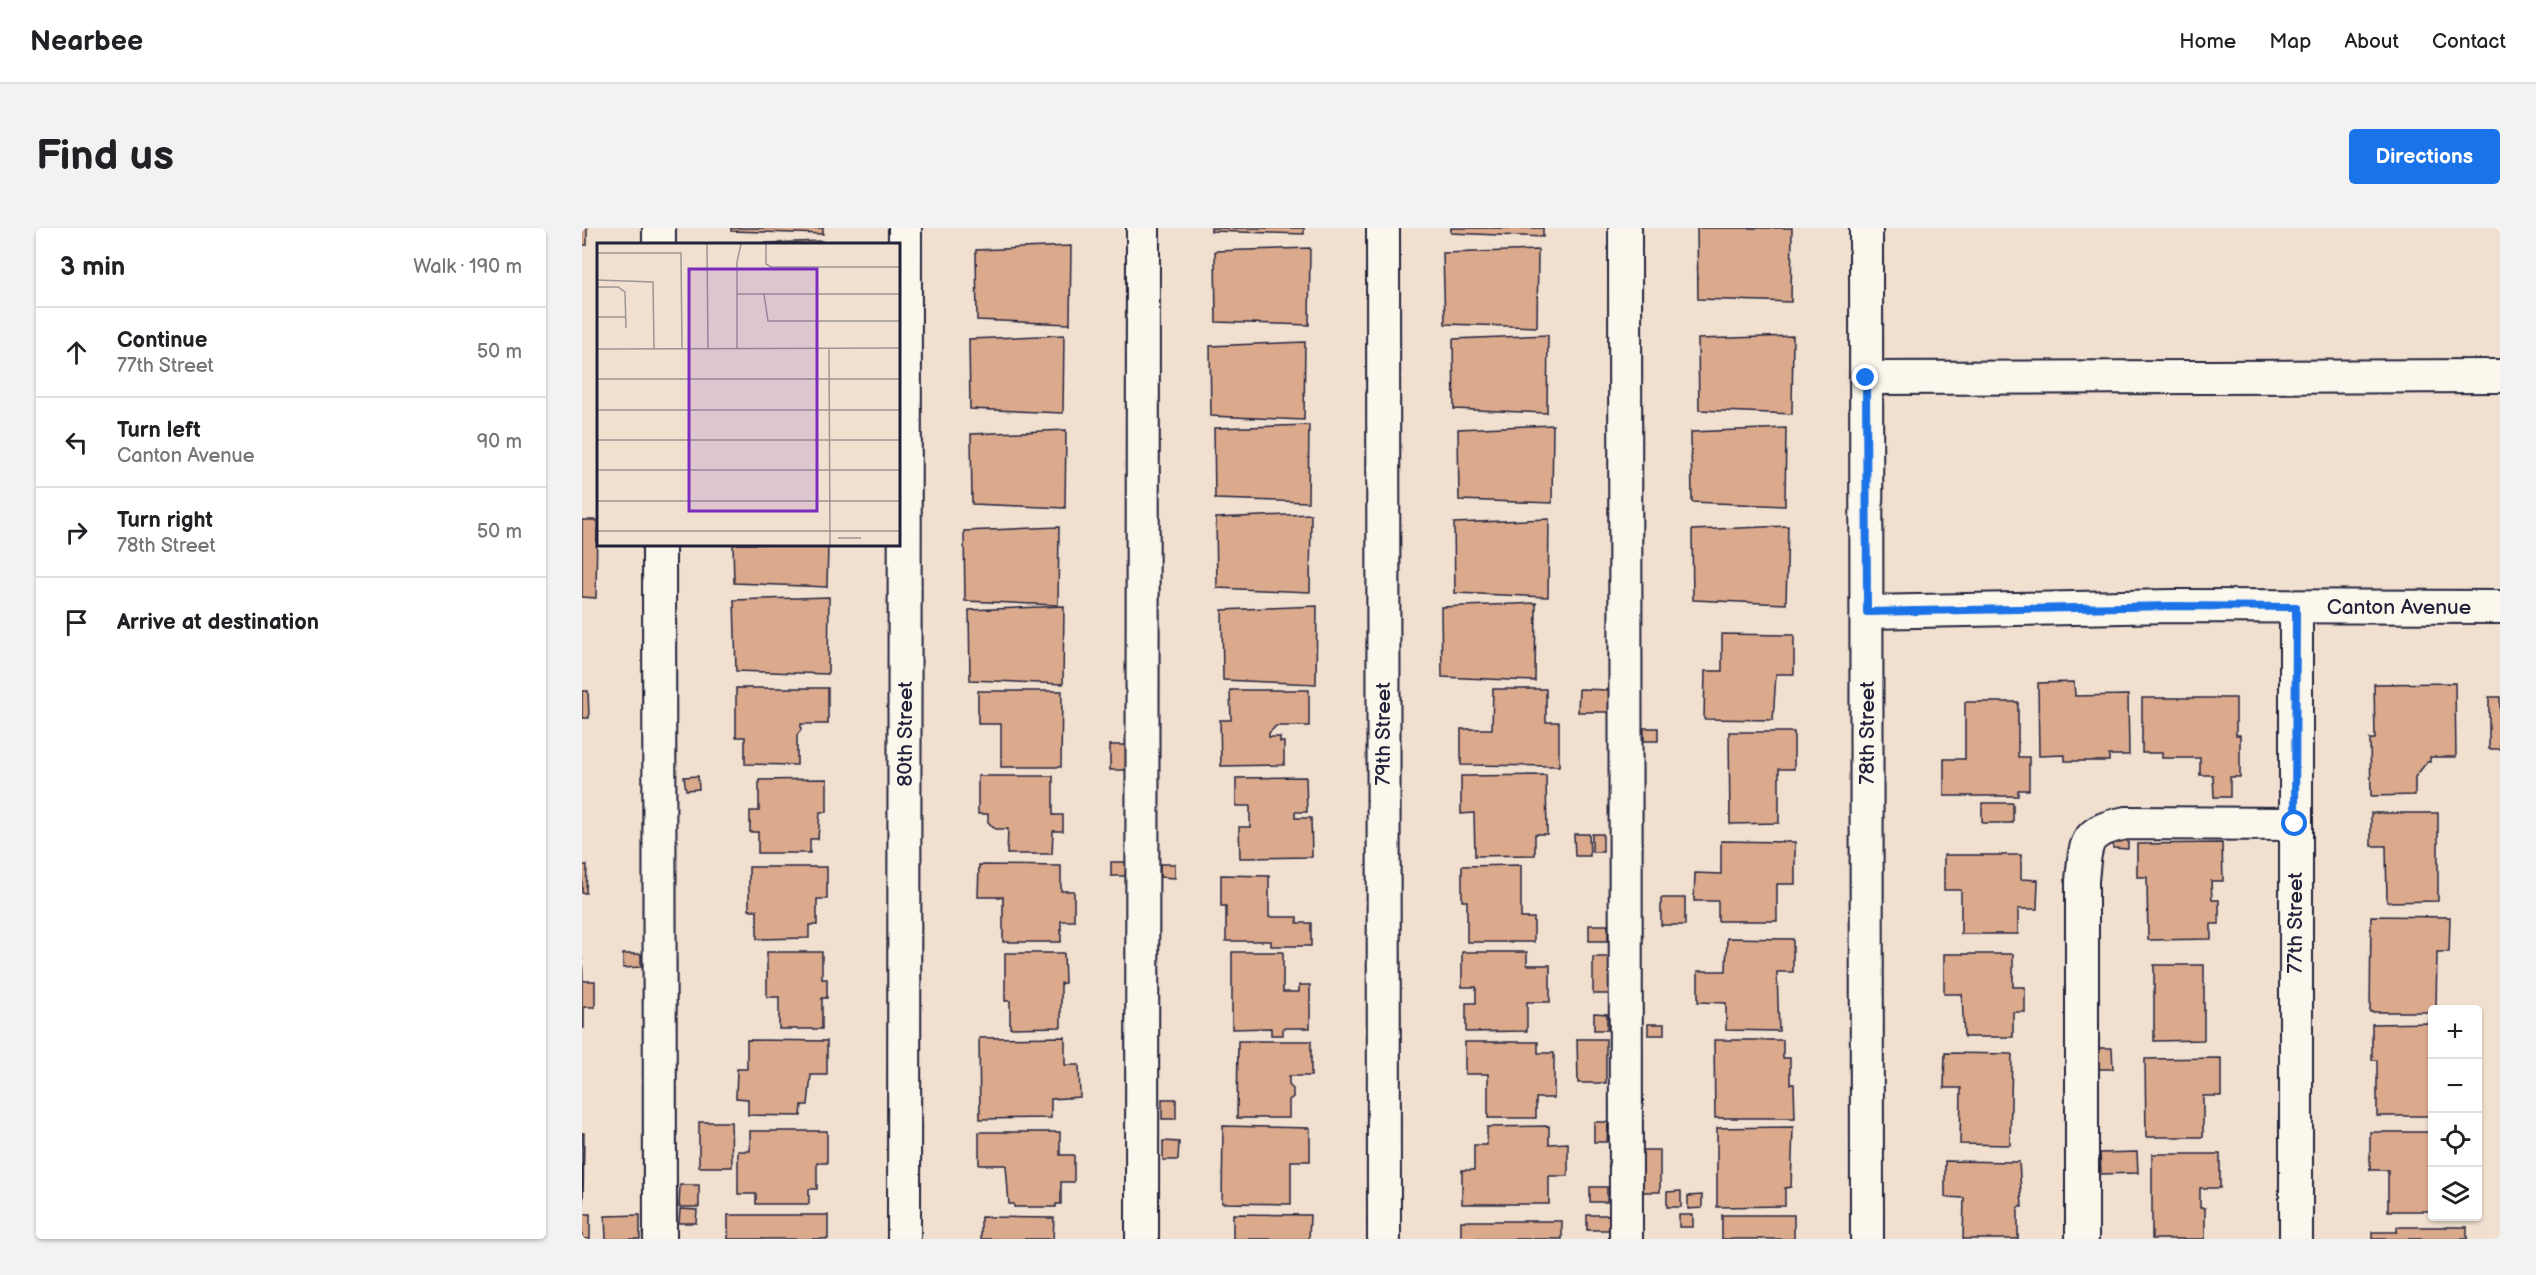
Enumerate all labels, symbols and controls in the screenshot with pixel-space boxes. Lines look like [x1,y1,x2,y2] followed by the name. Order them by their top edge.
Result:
[30,25,143,58] text: Nearbee
[2179,29,2236,54] text: Home
[2269,29,2311,54] text: Map
[2344,29,2399,54] text: About
[2432,29,2506,54] text: Contact
[2349,129,2500,184] button: Directions
[36,131,174,182] text: Find us
[597,243,900,546] inset map
[60,252,125,283] text: 3 min
[413,255,522,279] text: Walk · 190 m
[117,327,207,354] text: Continue
[60,336,93,369] icon: ahead
[477,340,522,364] text: 50 m
[117,354,214,378] text: 77th Street
[1852,364,1878,390] route end
[117,417,201,444] text: Turn left
[60,426,93,459] icon: left
[477,430,522,454] text: 90 m
[117,444,255,468] text: Canton Avenue
[117,507,213,534] text: Turn right
[60,516,93,549] icon: right
[477,520,522,544] text: 50 m
[117,534,216,558] text: 78th Street
[2327,595,2471,620] street label: Canton Avenue
[60,606,93,639] icon: arrive
[117,609,319,636] text: Arrive at destination
[893,681,918,787] street label: 80th Street
[1855,681,1880,785] street label: 78th Street
[1371,682,1396,786] street label: 79th Street
[2281,810,2307,836] route start
[2283,872,2308,974] street label: 77th Street
[2428,1005,2482,1221] map controls
[2428,1005,2482,1059] button: +
[2428,1059,2482,1113] button: −
[2428,1113,2482,1167] button: locate
[2428,1167,2482,1221] button: layers

